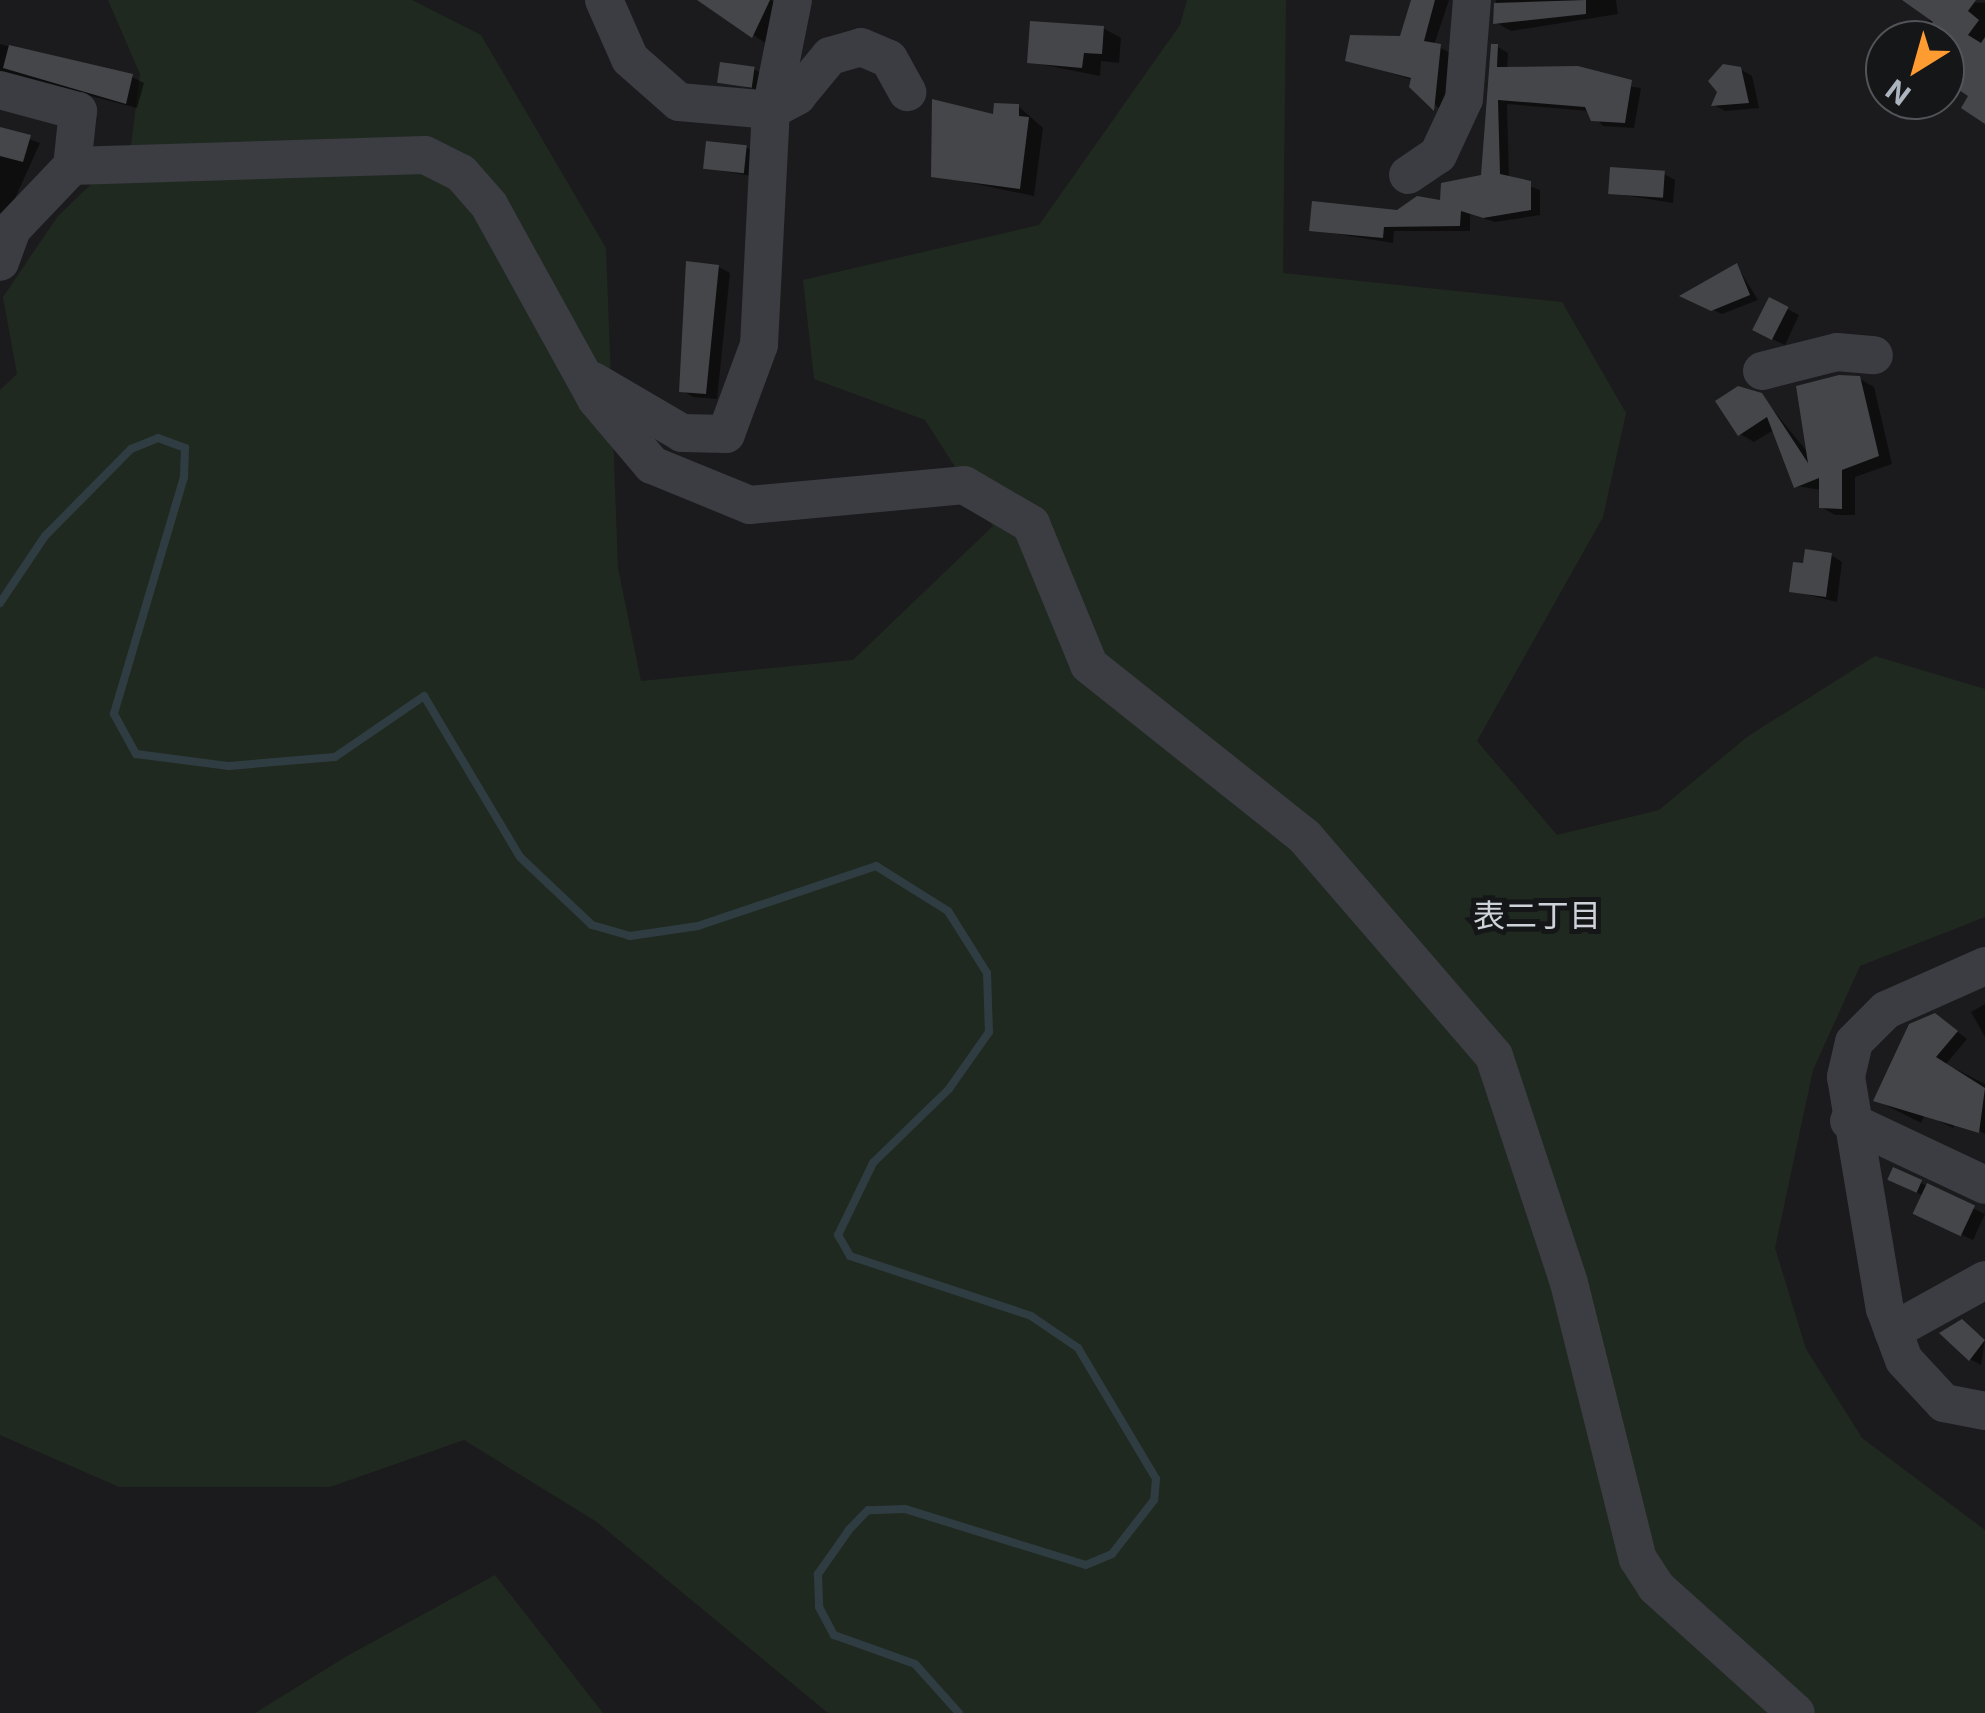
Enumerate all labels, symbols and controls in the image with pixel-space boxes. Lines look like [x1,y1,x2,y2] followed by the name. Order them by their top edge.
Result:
[1865,20,1965,120] north arrow
[1879,72,1917,112] text: N
[1473,897,1601,935] district label: 表二丁目

